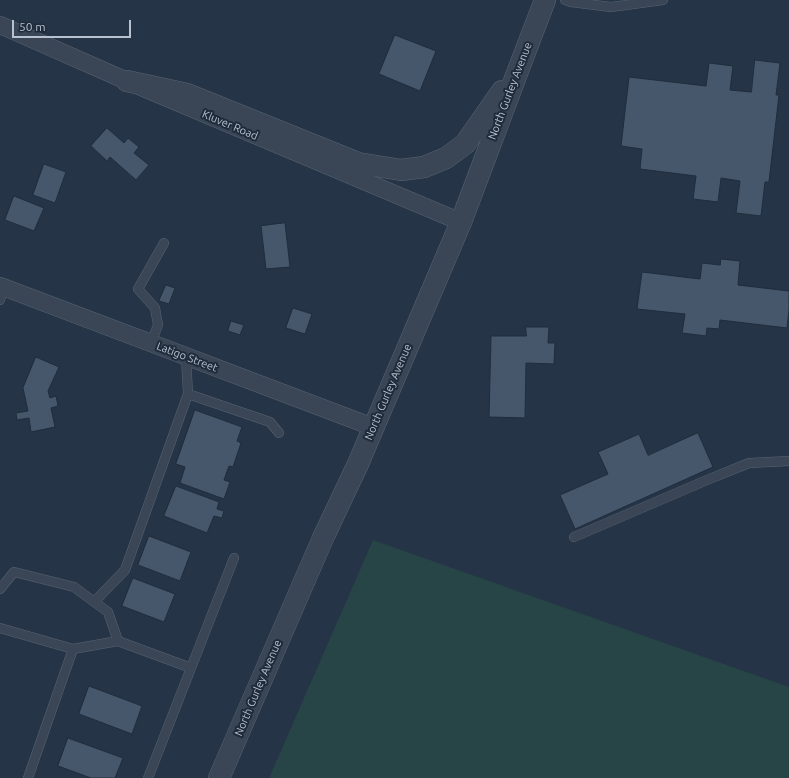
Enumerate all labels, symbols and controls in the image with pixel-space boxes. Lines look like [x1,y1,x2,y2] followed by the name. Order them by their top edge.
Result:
[14,12,133,38] scale bar
[19,20,46,33] text: 50 m
[485,40,535,142] street label: North Gurley Avenue
[200,107,260,143] street label: Kluver Road
[155,339,219,375] street label: Latigo Street
[362,342,414,442] street label: North Gurley Avenue
[232,638,284,738] street label: North Gurley Avenue

